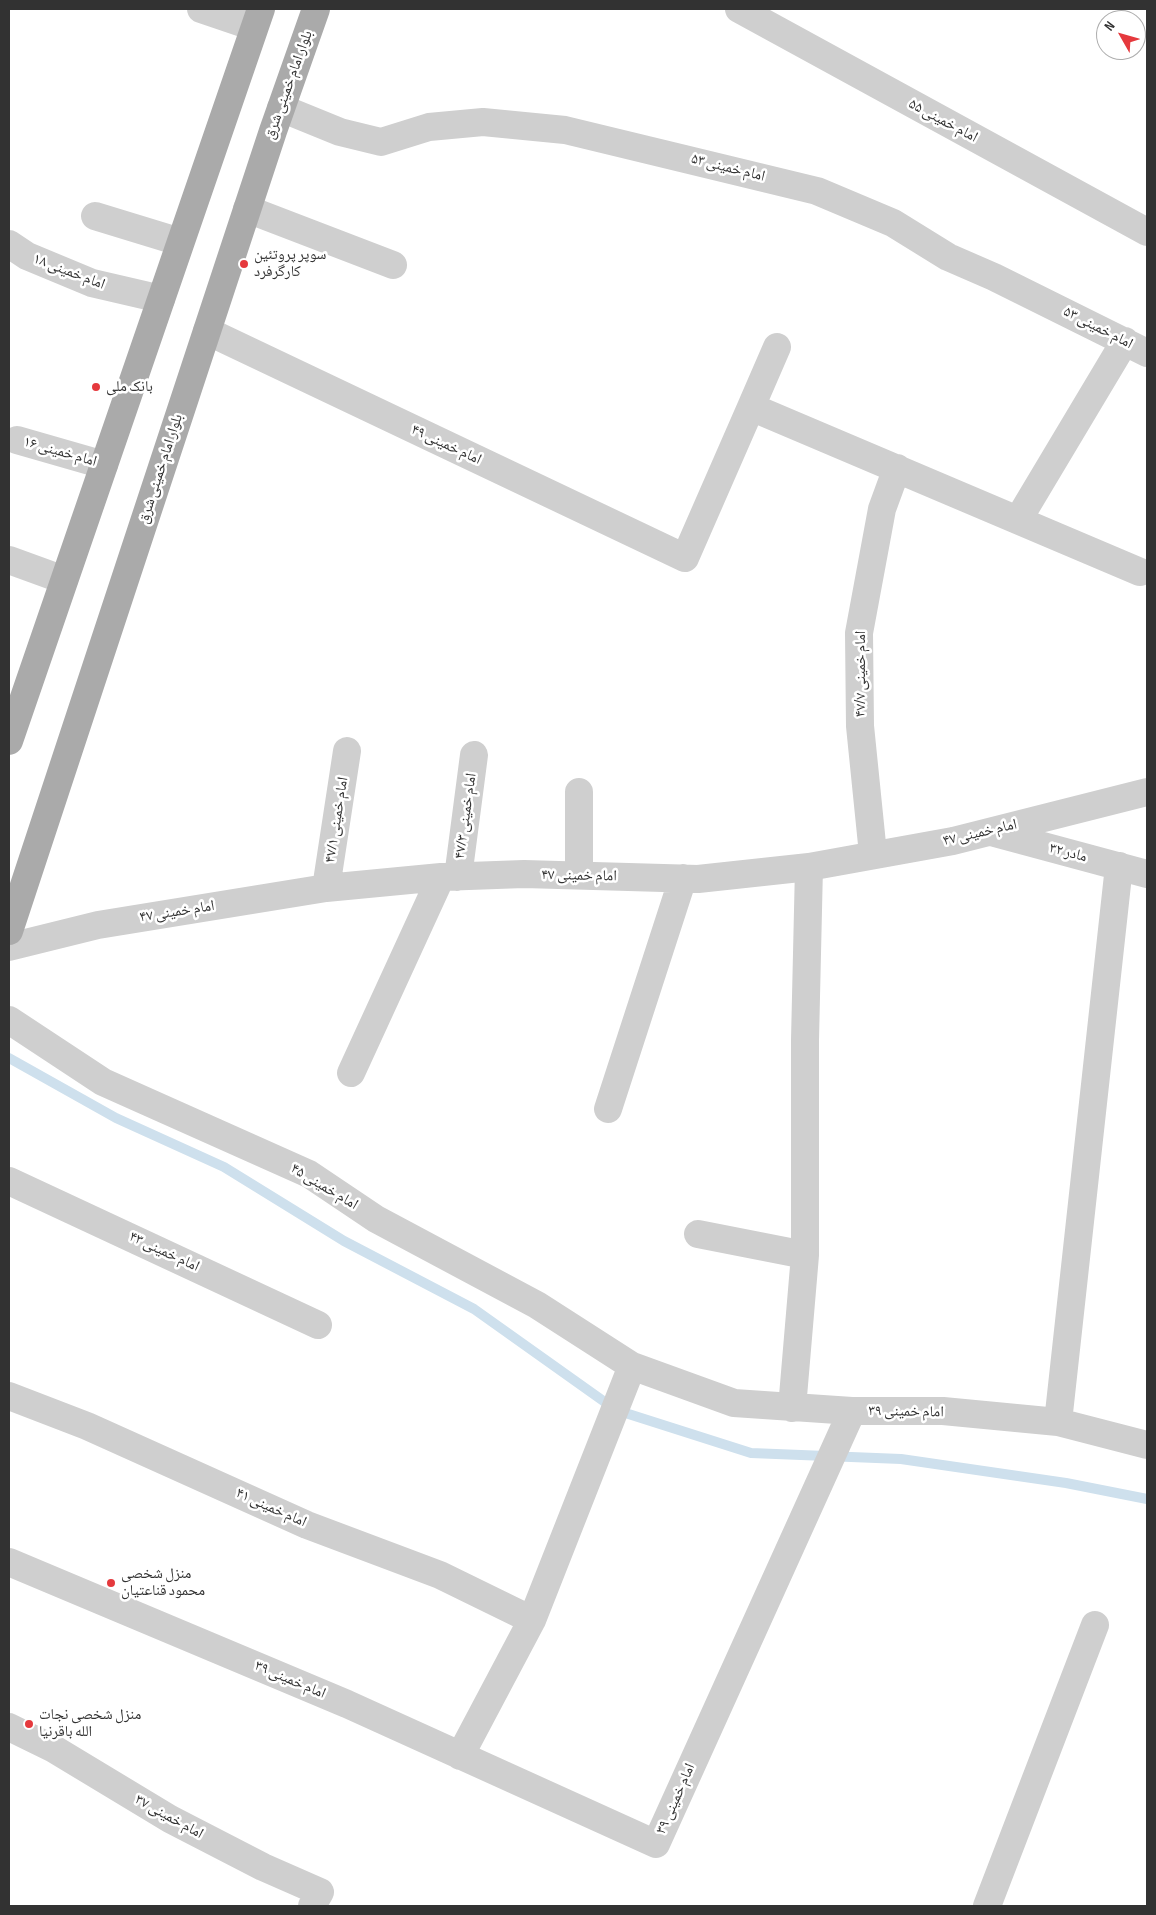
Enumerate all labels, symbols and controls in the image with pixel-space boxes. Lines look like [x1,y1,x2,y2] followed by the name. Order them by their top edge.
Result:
[1096,10,1146,60] north arrow
[1101,18,1119,34] text: N
[261,28,317,142] street label: بلوار امام خمینی شرق
[905,95,981,147] street label: امام خمینی ۵۵
[689,150,767,186] street label: امام خمینی ۵۳
[254,246,326,281] place label: سوپر پروتئین کارگرفرد
[30,250,108,294] street label: امام خمینی ۱۸
[238,258,250,270] marker: سوپر پروتئین کارگرفرد
[1060,303,1136,353] street label: امام خمینی ۵۳
[106,378,153,396] place label: بانک ملی
[90,381,102,393] marker: بانک ملی
[135,412,187,526] street label: بلوار امام خمینی شرق
[408,421,484,469] street label: امام خمینی ۴۹
[21,433,99,471] street label: امام خمینی ۱۶
[852,631,870,717] street label: امام خمینی ۴۷/۷
[451,772,481,860] street label: امام خمینی ۴۷/۳
[321,776,353,864] street label: امام خمینی ۴۷/۱
[941,816,1019,850] street label: امام خمینی ۴۷
[1047,839,1089,867] street label: مادر ۳۲
[541,866,617,886] street label: امام خمینی ۴۷
[138,897,216,927] street label: امام خمینی ۴۷
[287,1160,361,1214] street label: امام خمینی ۴۵
[126,1228,202,1276] street label: امام خمینی ۴۳
[868,1402,944,1422] street label: امام خمینی ۳۹
[233,1484,309,1532] street label: امام خمینی ۴۱
[121,1565,205,1600] place label: منزل شخصی محمود قناعتیان
[105,1577,117,1589] marker: منزل شخصی محمود قناعتیان
[252,1657,328,1703] street label: امام خمینی ۳۹
[39,1706,141,1741] place label: منزل شخصی نجات الله باقرنیا
[23,1718,35,1730] marker: منزل شخصی نجات الله باقرنیا
[652,1761,700,1837] street label: امام خمینی ۳۹
[132,1791,206,1843] street label: امام خمینی ۳۷

